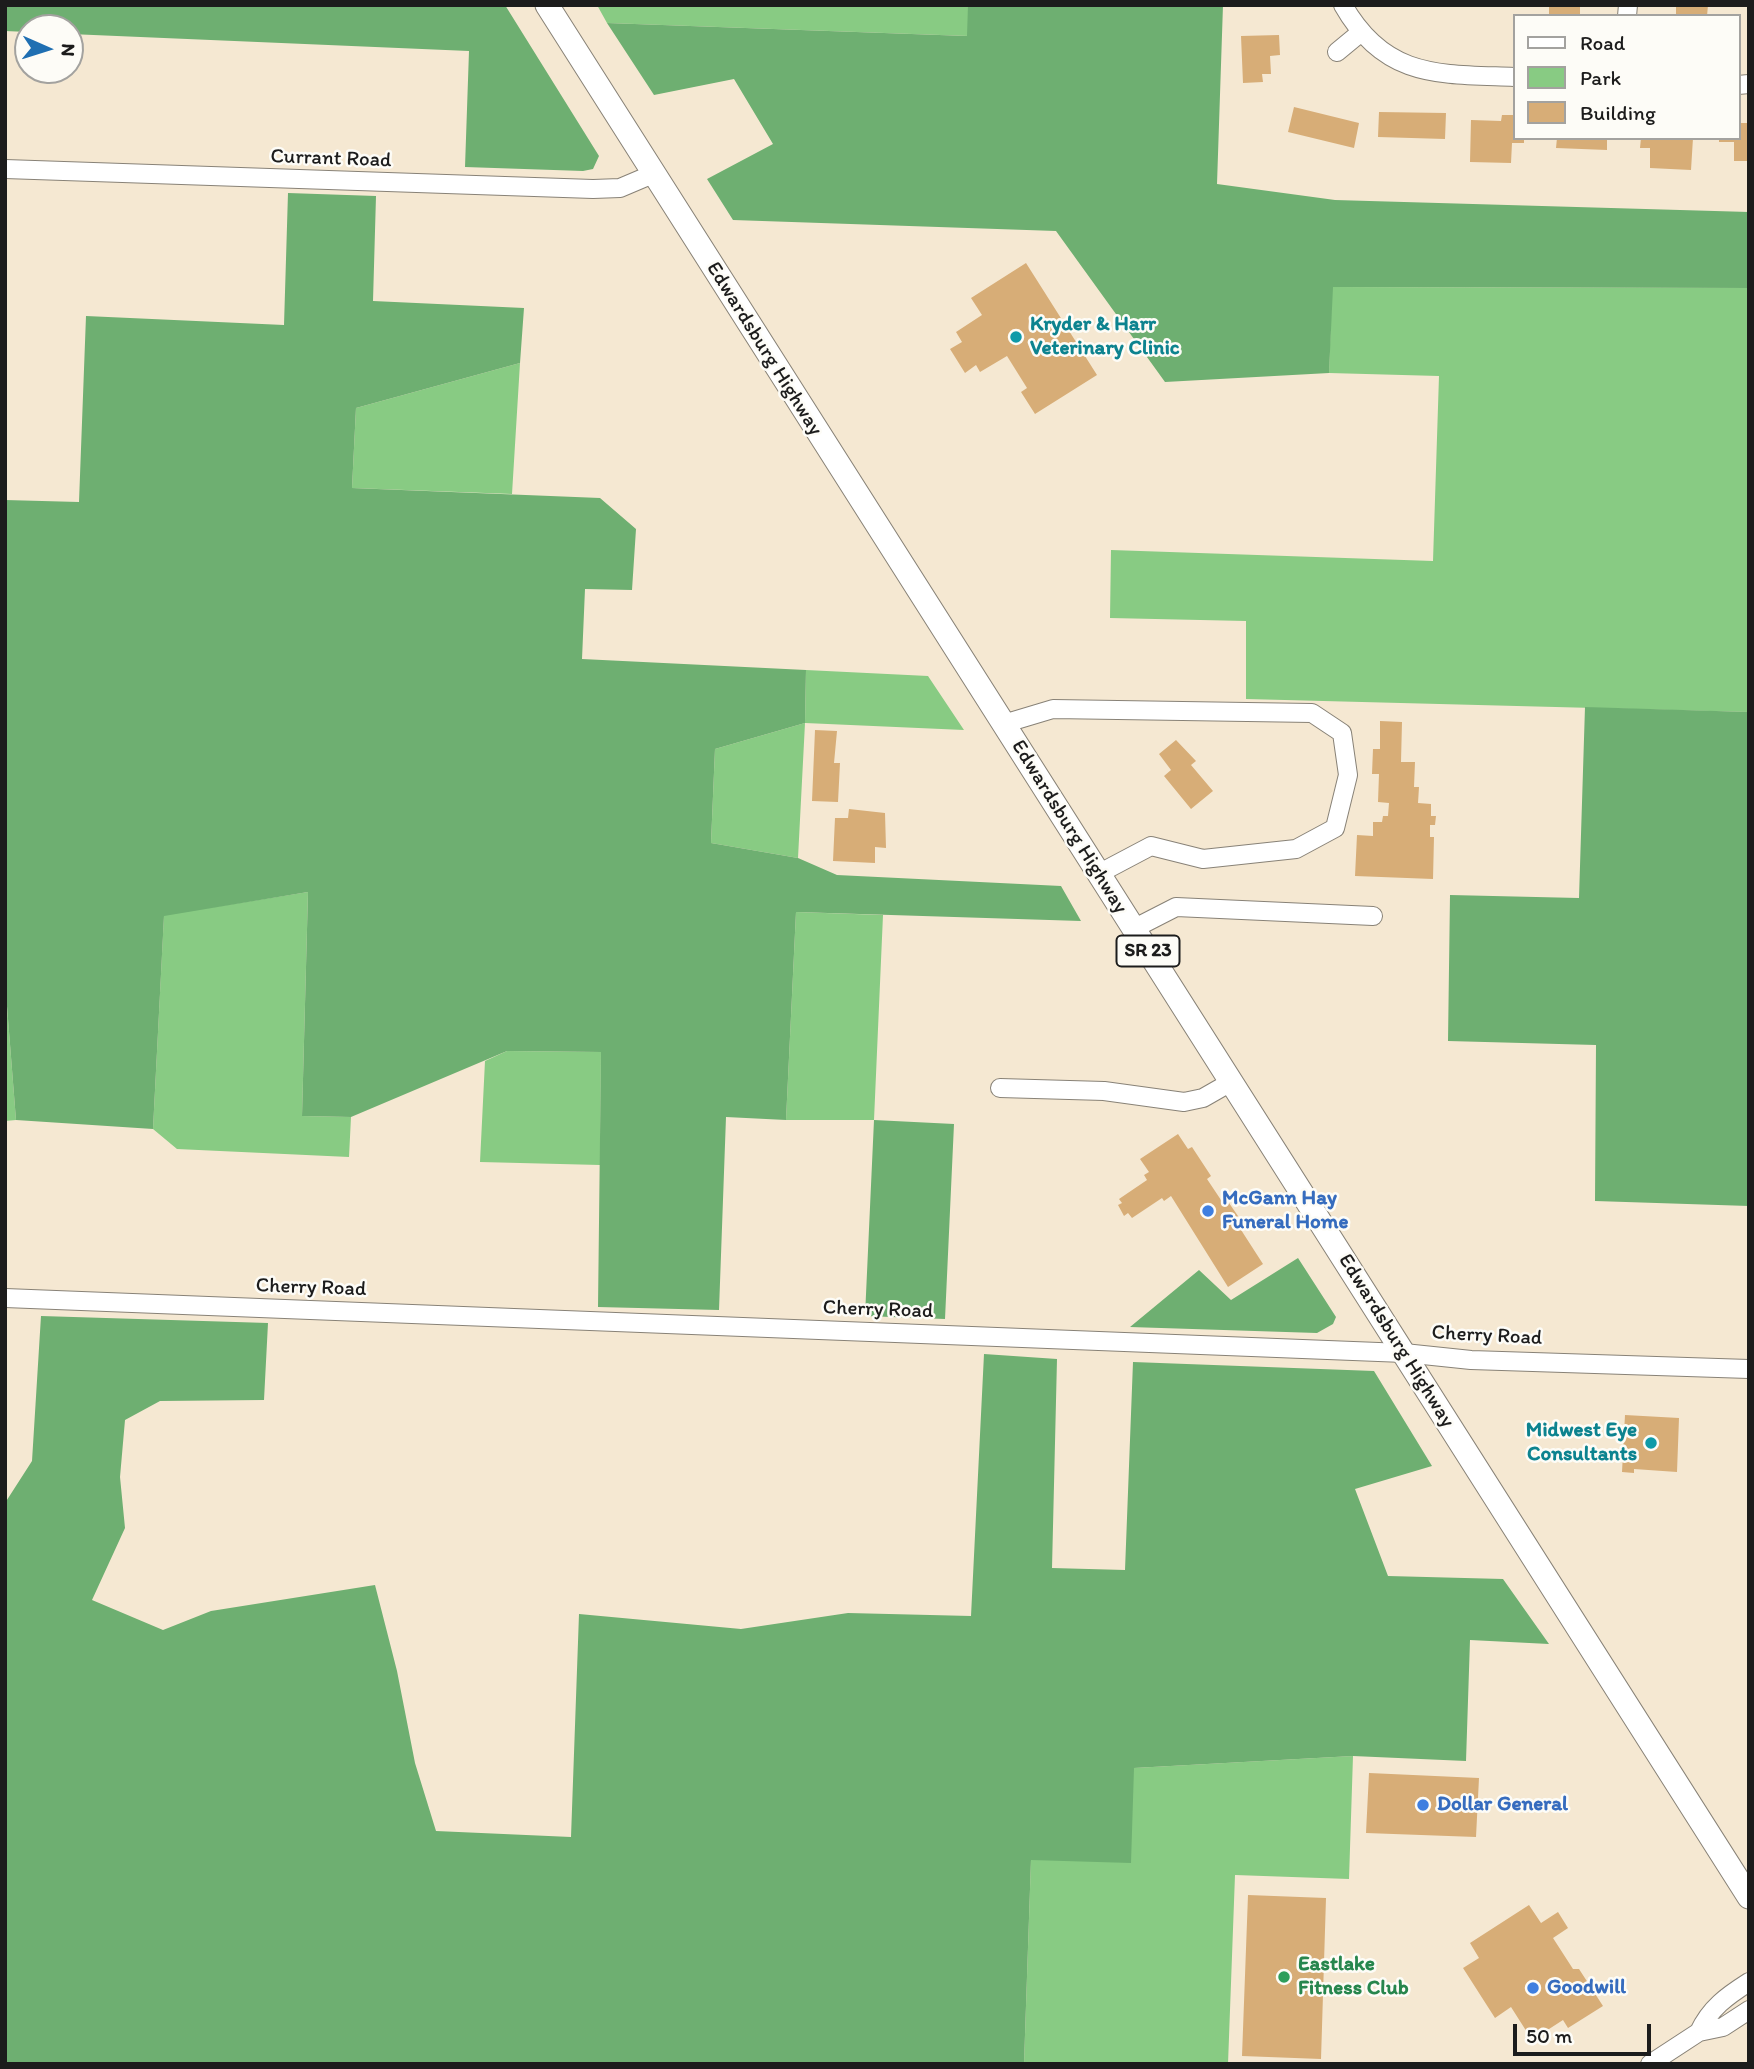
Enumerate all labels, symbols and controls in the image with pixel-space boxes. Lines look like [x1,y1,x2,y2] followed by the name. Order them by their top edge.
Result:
[14,14,84,84] north arrow
[1512,14,1740,140] legend
[1580,30,1625,55] text: Road
[57,43,80,57] text: N
[1580,65,1621,90] text: Park
[1580,100,1656,125] text: Building
[270,144,392,174] street label: Currant Road
[700,258,828,440] street label: Edwardsburg Highway
[1030,312,1180,362] place label: Kryder & Harr Veterinary Clinic
[1008,329,1024,345] marker: Kryder & Harr Veterinary Clinic
[1005,736,1133,918] street label: Edwardsburg Highway
[1116,936,1180,967] road number: SR 23
[1222,1186,1348,1236] place label: McGann Hay Funeral Home
[1200,1203,1216,1219] marker: McGann Hay Funeral Home
[1332,1250,1460,1432] street label: Edwardsburg Highway
[255,1273,367,1303] street label: Cherry Road
[822,1295,934,1325] street label: Cherry Road
[1431,1321,1543,1351] street label: Cherry Road
[1526,1418,1637,1468] place label: Midwest Eye Consultants
[1643,1435,1659,1451] marker: Midwest Eye Consultants
[1437,1792,1568,1818] place label: Dollar General
[1415,1797,1431,1813] marker: Dollar General
[1298,1952,1409,2002] place label: Eastlake Fitness Club
[1276,1969,1292,1985] marker: Eastlake Fitness Club
[1547,1975,1626,2001] place label: Goodwill
[1525,1980,1541,1996] marker: Goodwill
[1516,2010,1654,2054] scale bar
[1526,2023,1572,2048] text: 50 m

